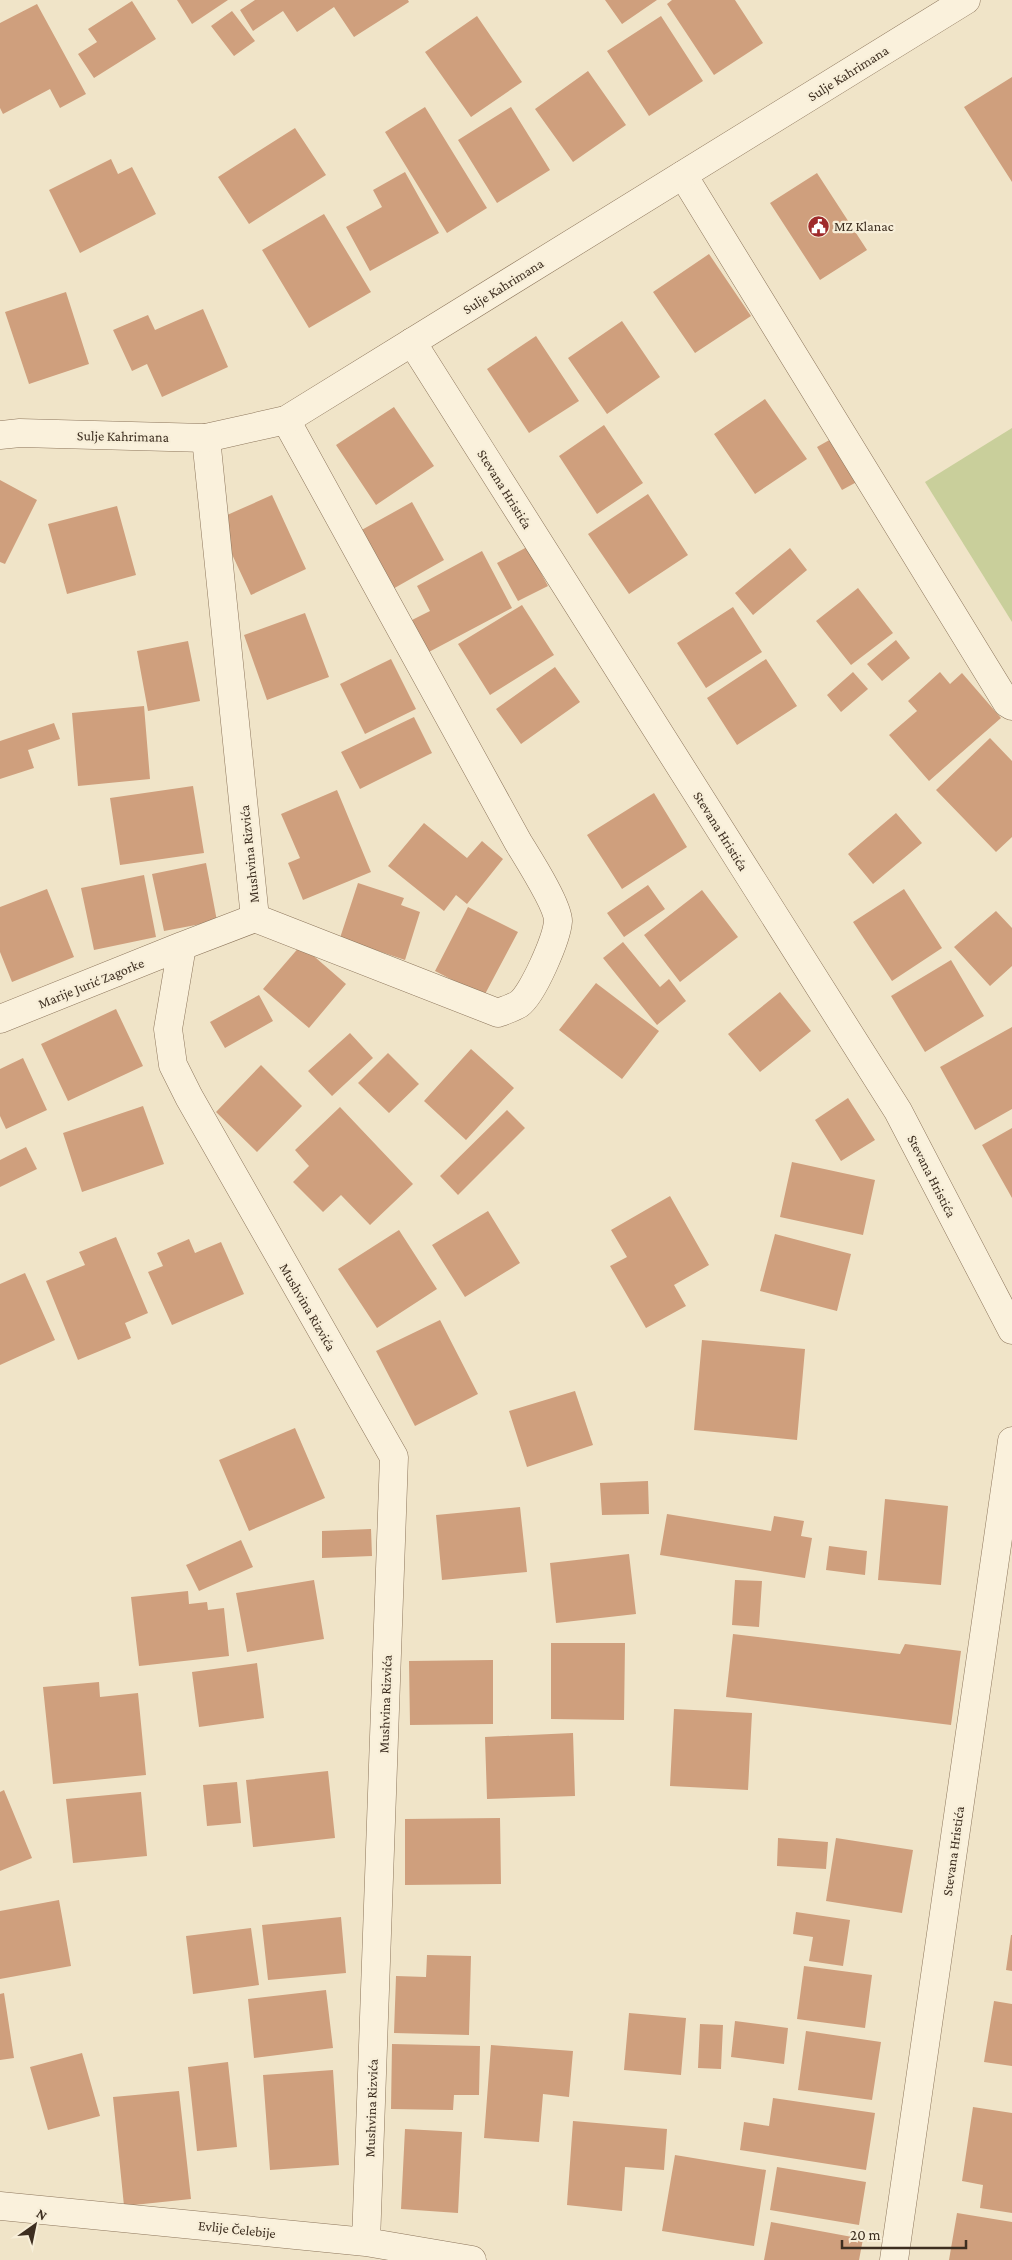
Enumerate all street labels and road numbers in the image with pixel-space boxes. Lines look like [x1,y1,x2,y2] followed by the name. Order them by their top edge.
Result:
[805,42,892,105] street label: Sulje Kahrimana
[460,255,547,318] street label: Sulje Kahrimana
[77,427,170,446] street label: Sulje Kahrimana
[474,446,536,532] street label: Stevana Hristića
[690,788,752,874] street label: Stevana Hristića
[236,804,262,904] street label: Mushvina Rizvića
[36,954,147,1012] street label: Marije Jurić Zagorke
[904,1132,960,1220] street label: Stevana Hristića
[276,1260,340,1354] street label: Mushvina Rizvića
[375,1654,395,1754] street label: Mushvina Rizvića
[939,1805,967,1897] street label: Stevana Hristića
[361,2058,381,2158] street label: Mushvina Rizvića
[197,2217,277,2242] street label: Evlije Čelebije

